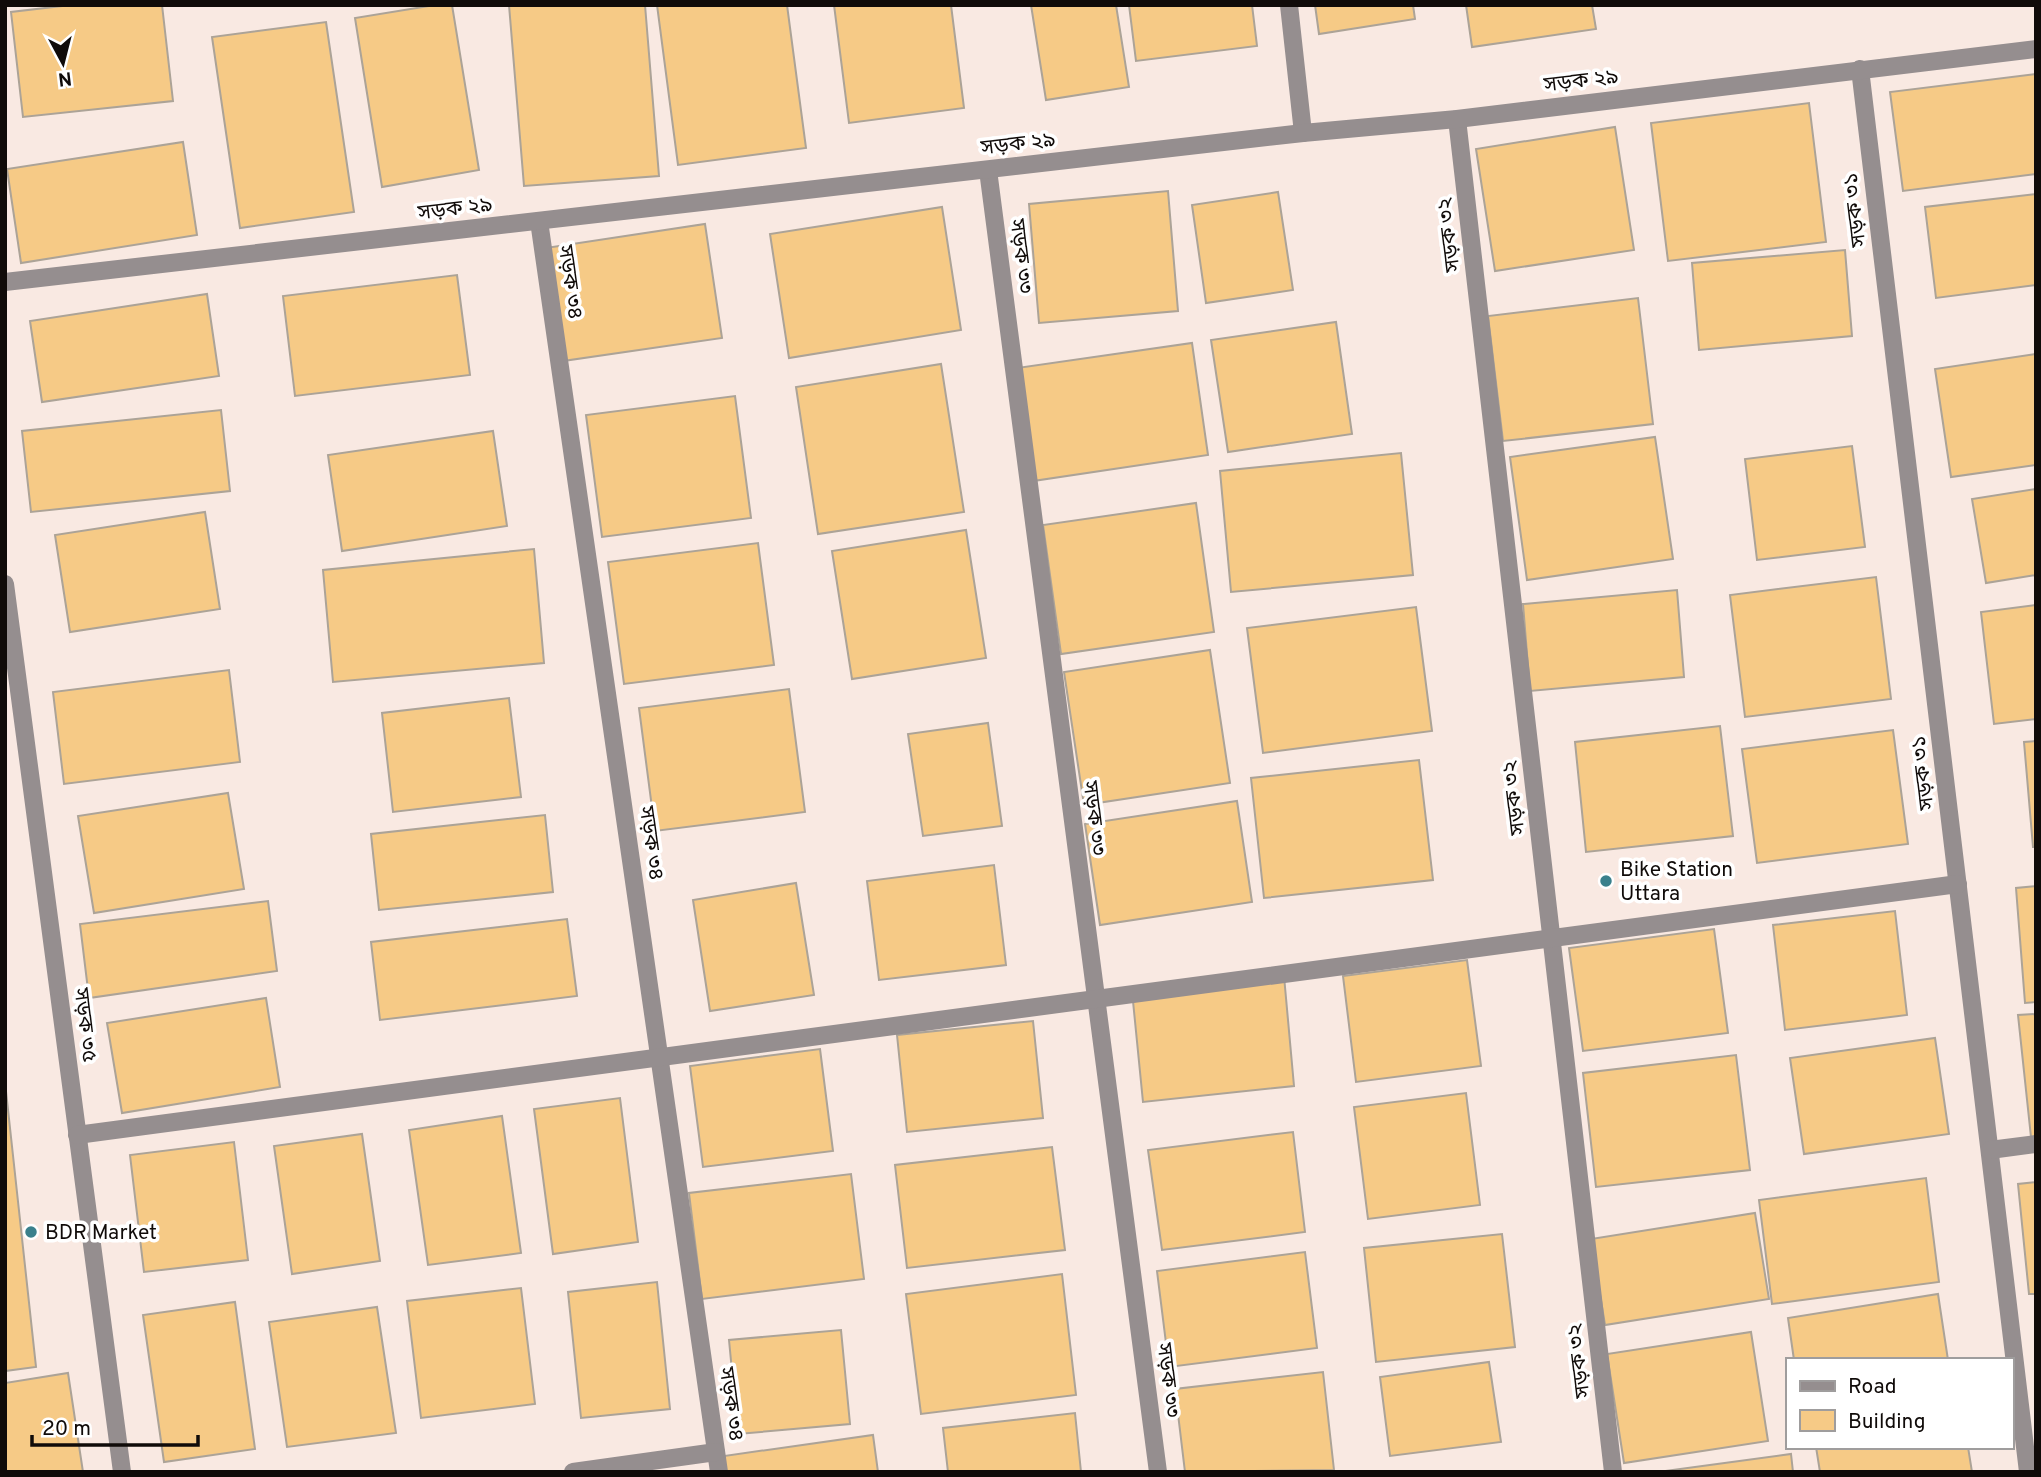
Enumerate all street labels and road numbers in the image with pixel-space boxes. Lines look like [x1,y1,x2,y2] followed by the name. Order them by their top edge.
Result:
[1541,64,1620,100] street label: সড়ক ২৯
[978,127,1057,163] street label: সড়ক ২৯
[1838,171,1874,250] street label: সড়ক ৩১
[415,192,494,228] street label: সড়ক ২৯
[1431,195,1468,275] street label: সড়ক ৩২
[1002,216,1038,295] street label: সড়ক ৩৩
[551,242,588,321] street label: সড়ক ৩৪
[1906,734,1942,813] street label: সড়ক ৩১
[1496,758,1533,838] street label: সড়ক ৩২
[1075,778,1111,857] street label: সড়ক ৩৩
[632,803,669,882] street label: সড়ক ৩৪
[66,985,102,1064] street label: সড়ক ৩৫
[1561,1321,1598,1401] street label: সড়ক ৩২
[1149,1340,1185,1419] street label: সড়ক ৩৩
[712,1364,749,1443] street label: সড়ক ৩৪

